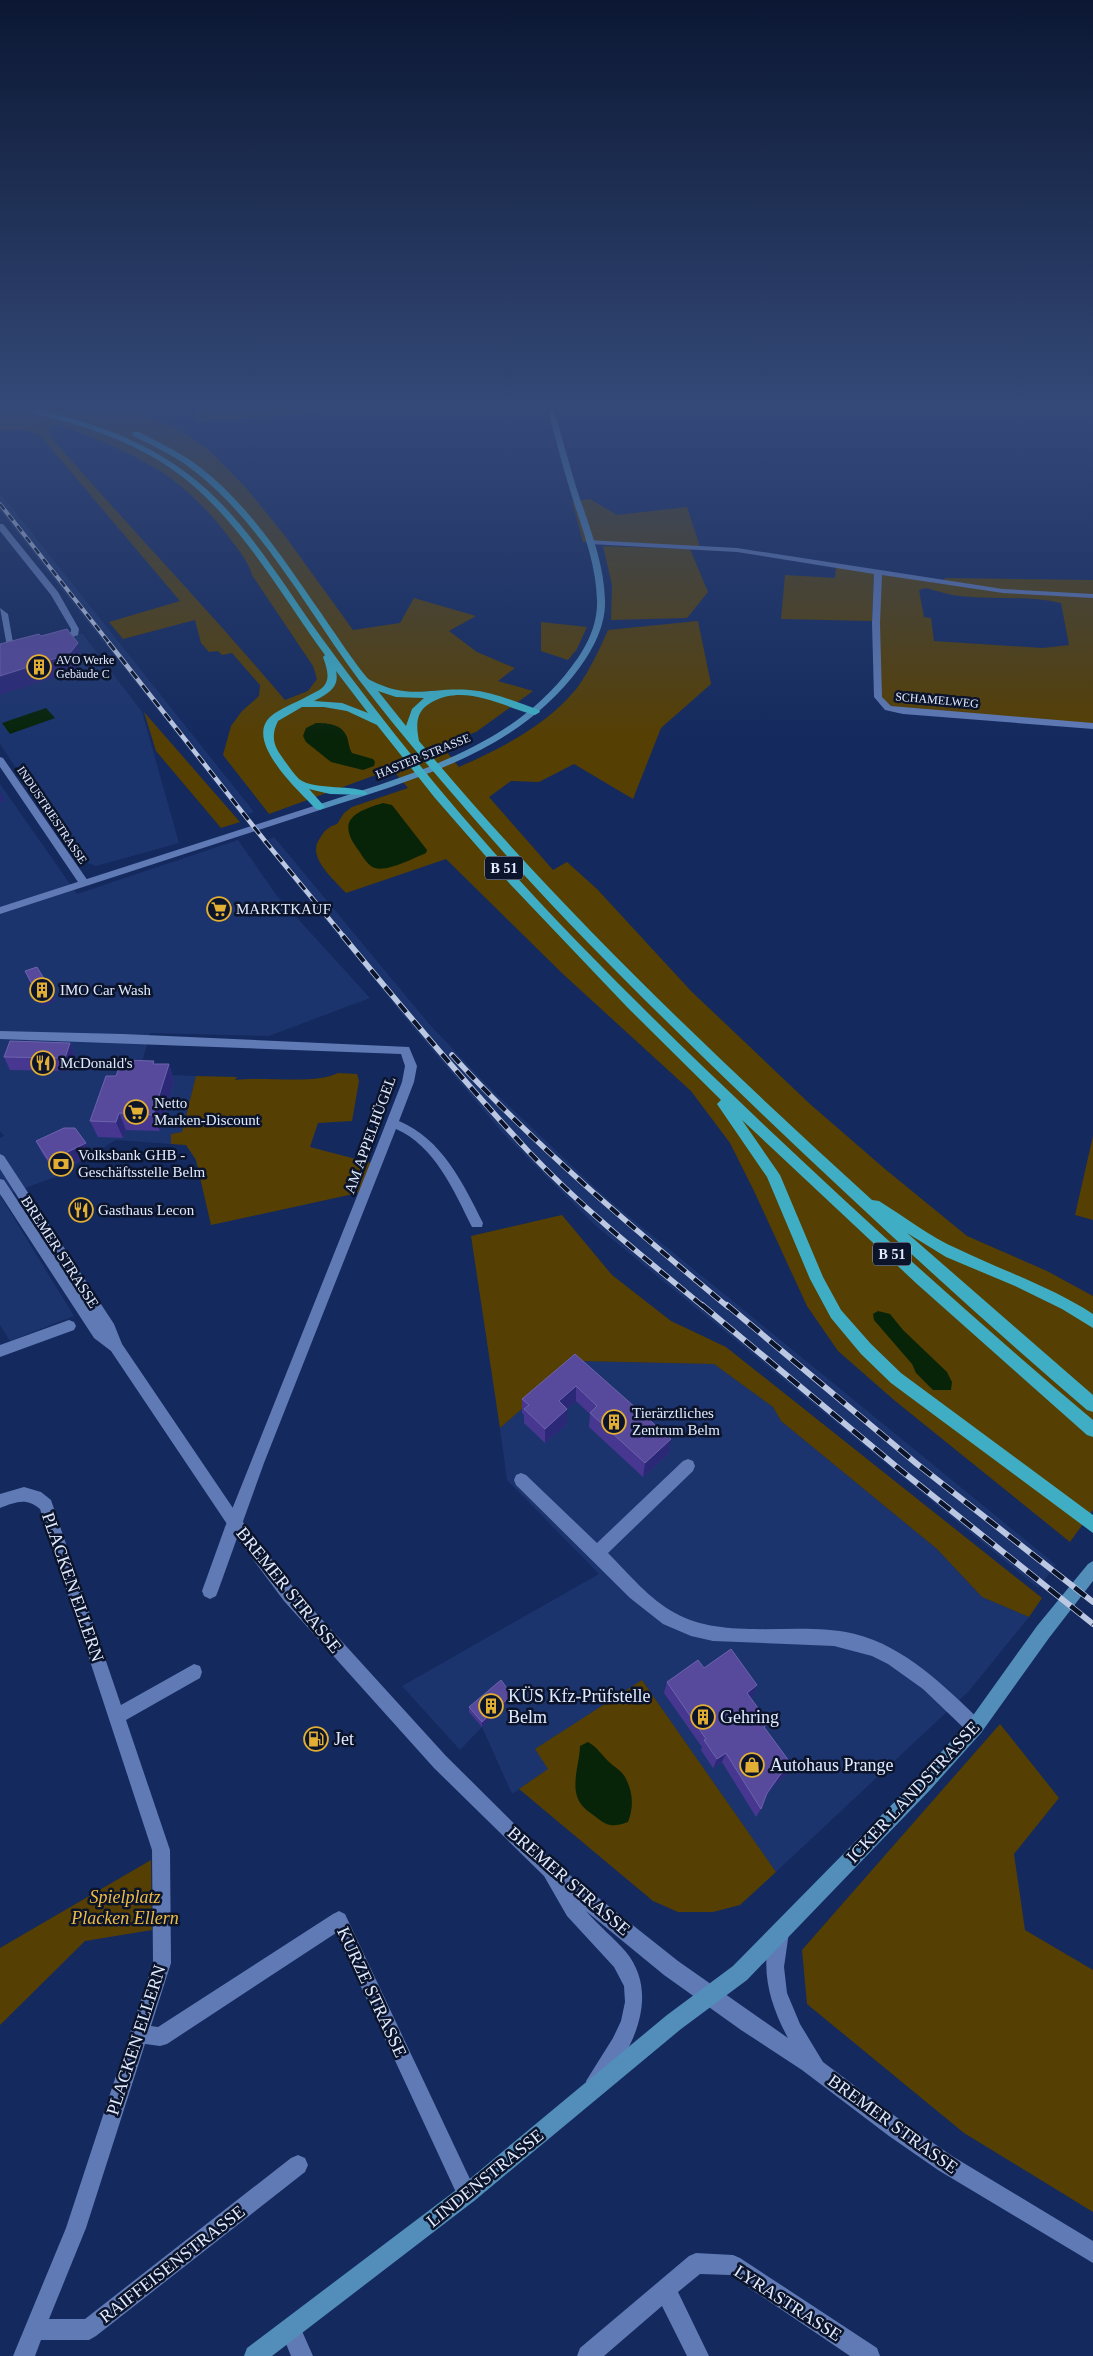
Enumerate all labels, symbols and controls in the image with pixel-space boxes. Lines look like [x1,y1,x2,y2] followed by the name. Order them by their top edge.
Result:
[56,653,114,681] place label: AVO Werke Gebäude C
[26,654,52,680] building icon: AVO Werke Gebäude C
[895,689,980,711] street label: SCHAMELWEG
[374,731,472,781] street label: HASTER STRASSE
[14,764,90,866] street label: INDUSTRIESTRASSE
[485,856,523,880] road number: B 51
[206,896,232,922] supermarket icon: MARKTKAUF
[236,901,331,917] place label: MARKTKAUF
[29,977,55,1003] building icon: IMO Car Wash
[60,982,152,998] place label: IMO Car Wash
[30,1050,56,1076] restaurant icon: McDonald's
[60,1055,133,1071] place label: McDonald's
[341,1074,399,1196] street label: AM APPELHÜGEL
[154,1095,261,1128] place label: Netto Marken-Discount
[123,1099,149,1125] supermarket icon: Netto Marken-Discount
[78,1147,205,1180] place label: Volksbank GHB - Geschäftsstelle Belm
[48,1151,74,1177] bank icon: Volksbank GHB - Geschäftsstelle Belm
[18,1193,102,1311] street label: BREMER STRASSE
[68,1197,94,1223] restaurant icon: Gasthaus Lecon
[98,1202,195,1218] place label: Gasthaus Lecon
[873,1242,911,1266] road number: B 51
[632,1405,720,1438] place label: Tierärztliches Zentrum Belm
[601,1409,627,1435] building icon: Tierärztliches Zentrum Belm
[38,1510,108,1664] street label: PLACKEN ELLERN
[232,1523,346,1657] street label: BREMER STRASSE
[508,1686,650,1727] place label: KÜS Kfz-Prüfstelle Belm
[478,1693,504,1719] building icon: KÜS Kfz-Prüfstelle Belm
[690,1704,716,1730] building icon: Gehring
[720,1707,779,1727] place label: Gehring
[842,1717,984,1867] street label: ICKER LANDSTRASSE
[303,1726,329,1752] fuel station icon: Jet
[334,1729,354,1749] place label: Jet
[739,1752,765,1778] shop icon: Autohaus Prange
[770,1755,893,1775] place label: Autohaus Prange
[504,1822,634,1940] street label: BREMER STRASSE
[70,1887,179,1928] park label: Spielplatz Placken Ellern
[333,1924,411,2060] street label: KURZE STRASSE
[102,1962,170,2118] street label: PLACKEN ELLERN
[824,2070,962,2178] street label: BREMER STRASSE
[423,2125,547,2231] street label: LINDENSTRASSE
[95,2201,249,2327] street label: RAIFFEISENSTRASSE
[730,2261,846,2345] street label: LYRASTRASSE

